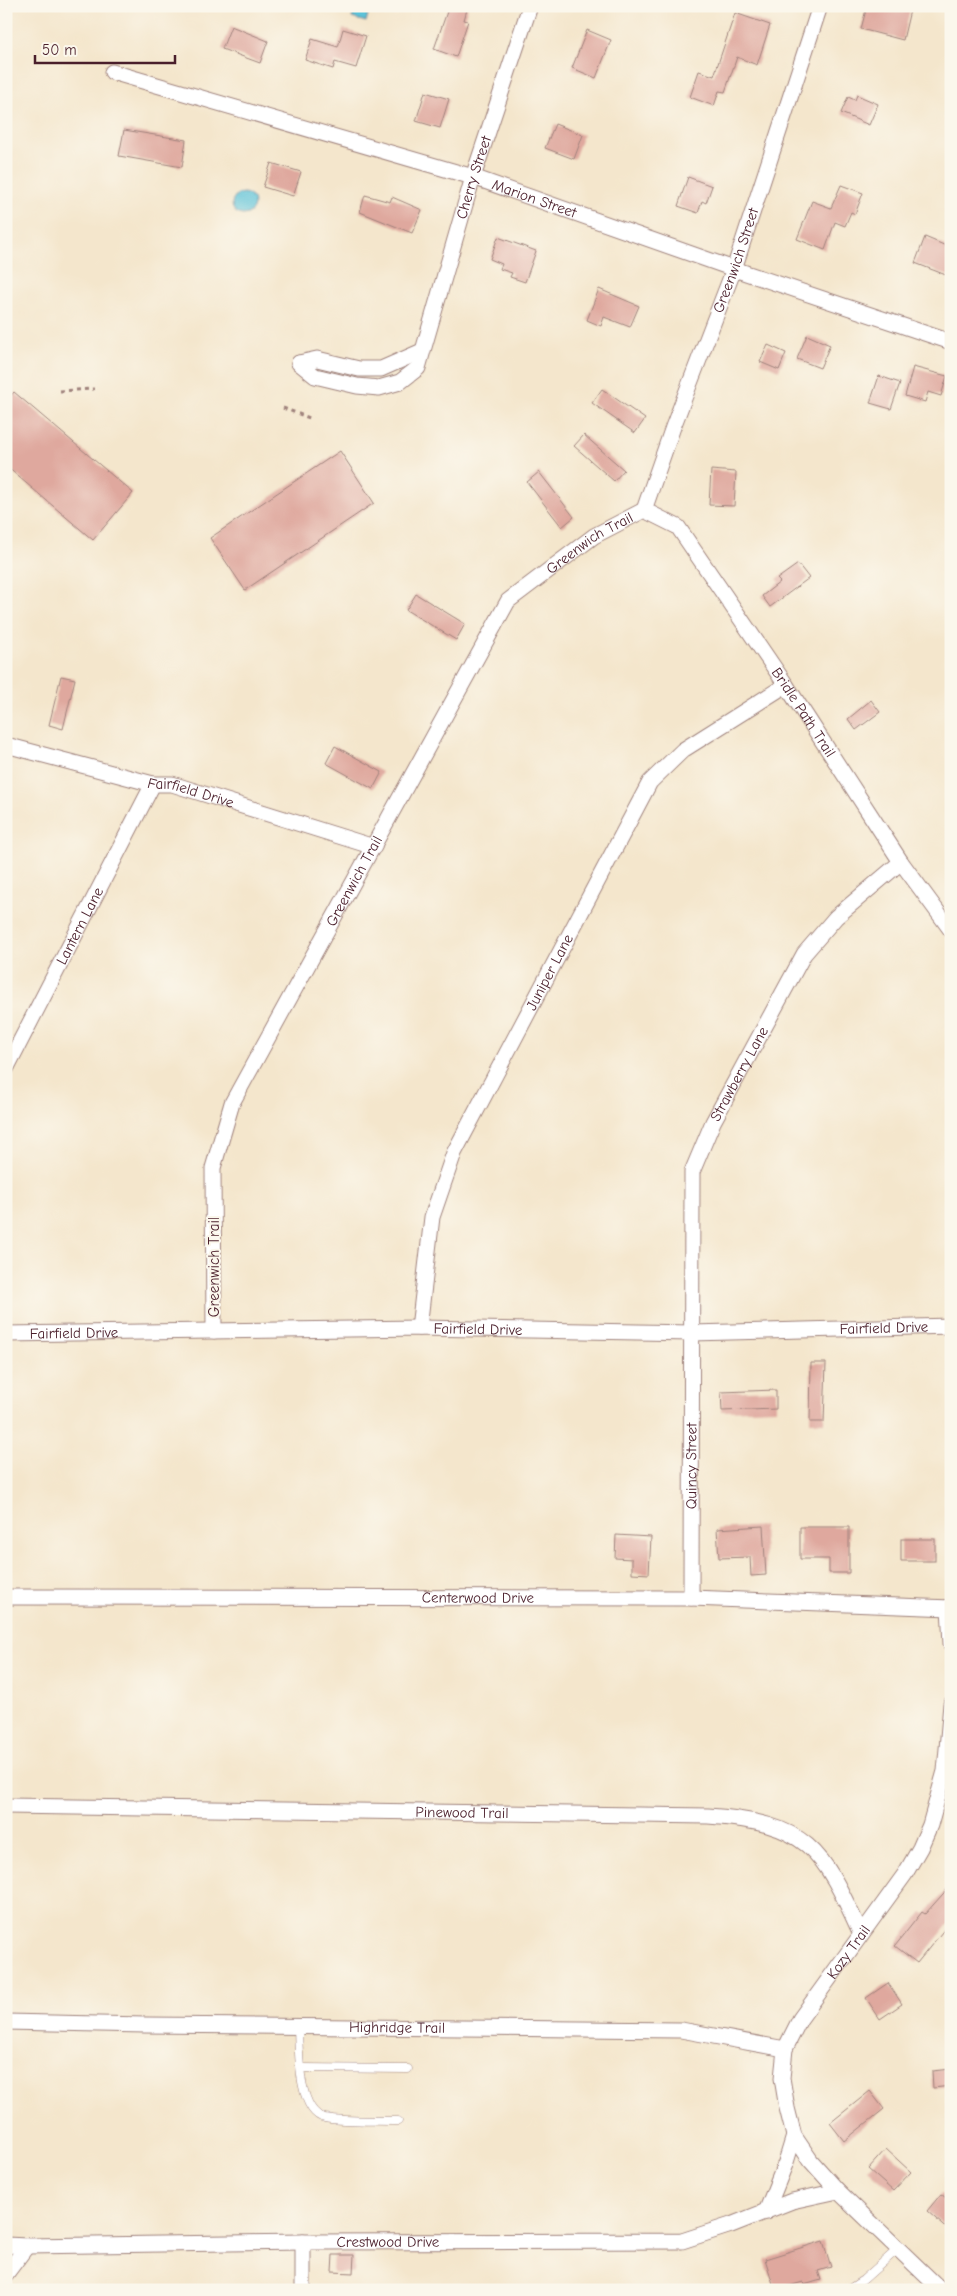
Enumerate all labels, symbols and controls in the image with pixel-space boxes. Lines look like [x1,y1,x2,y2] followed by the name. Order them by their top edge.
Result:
[35,32,175,64] scale bar
[42,41,77,59] text: 50 m
[452,133,495,221] street label: Cherry Street
[490,175,580,222] street label: Marion Street
[709,205,763,315] street label: Greenwich Street
[543,508,636,578] street label: Greenwich Trail
[768,664,839,761] street label: Bridle Path Trail
[145,774,236,812] street label: Fairfield Drive
[322,833,386,929] street label: Greenwich Trail
[52,884,107,968] street label: Lantern Lane
[522,931,577,1013] street label: Juniper Lane
[706,1023,772,1124] street label: Strawberry Lane
[205,1217,223,1317] street label: Greenwich Trail
[839,1318,929,1338] street label: Fairfield Drive
[433,1319,523,1339] street label: Fairfield Drive
[30,1323,119,1343] street label: Fairfield Drive
[682,1422,700,1509] street label: Quincy Street
[422,1589,535,1607] street label: Centerwood Drive
[415,1803,509,1822] street label: Pinewood Trail
[823,1922,874,1983] street label: Kozy Trail
[349,2018,445,2037] street label: Highridge Trail
[337,2233,440,2251] street label: Crestwood Drive

